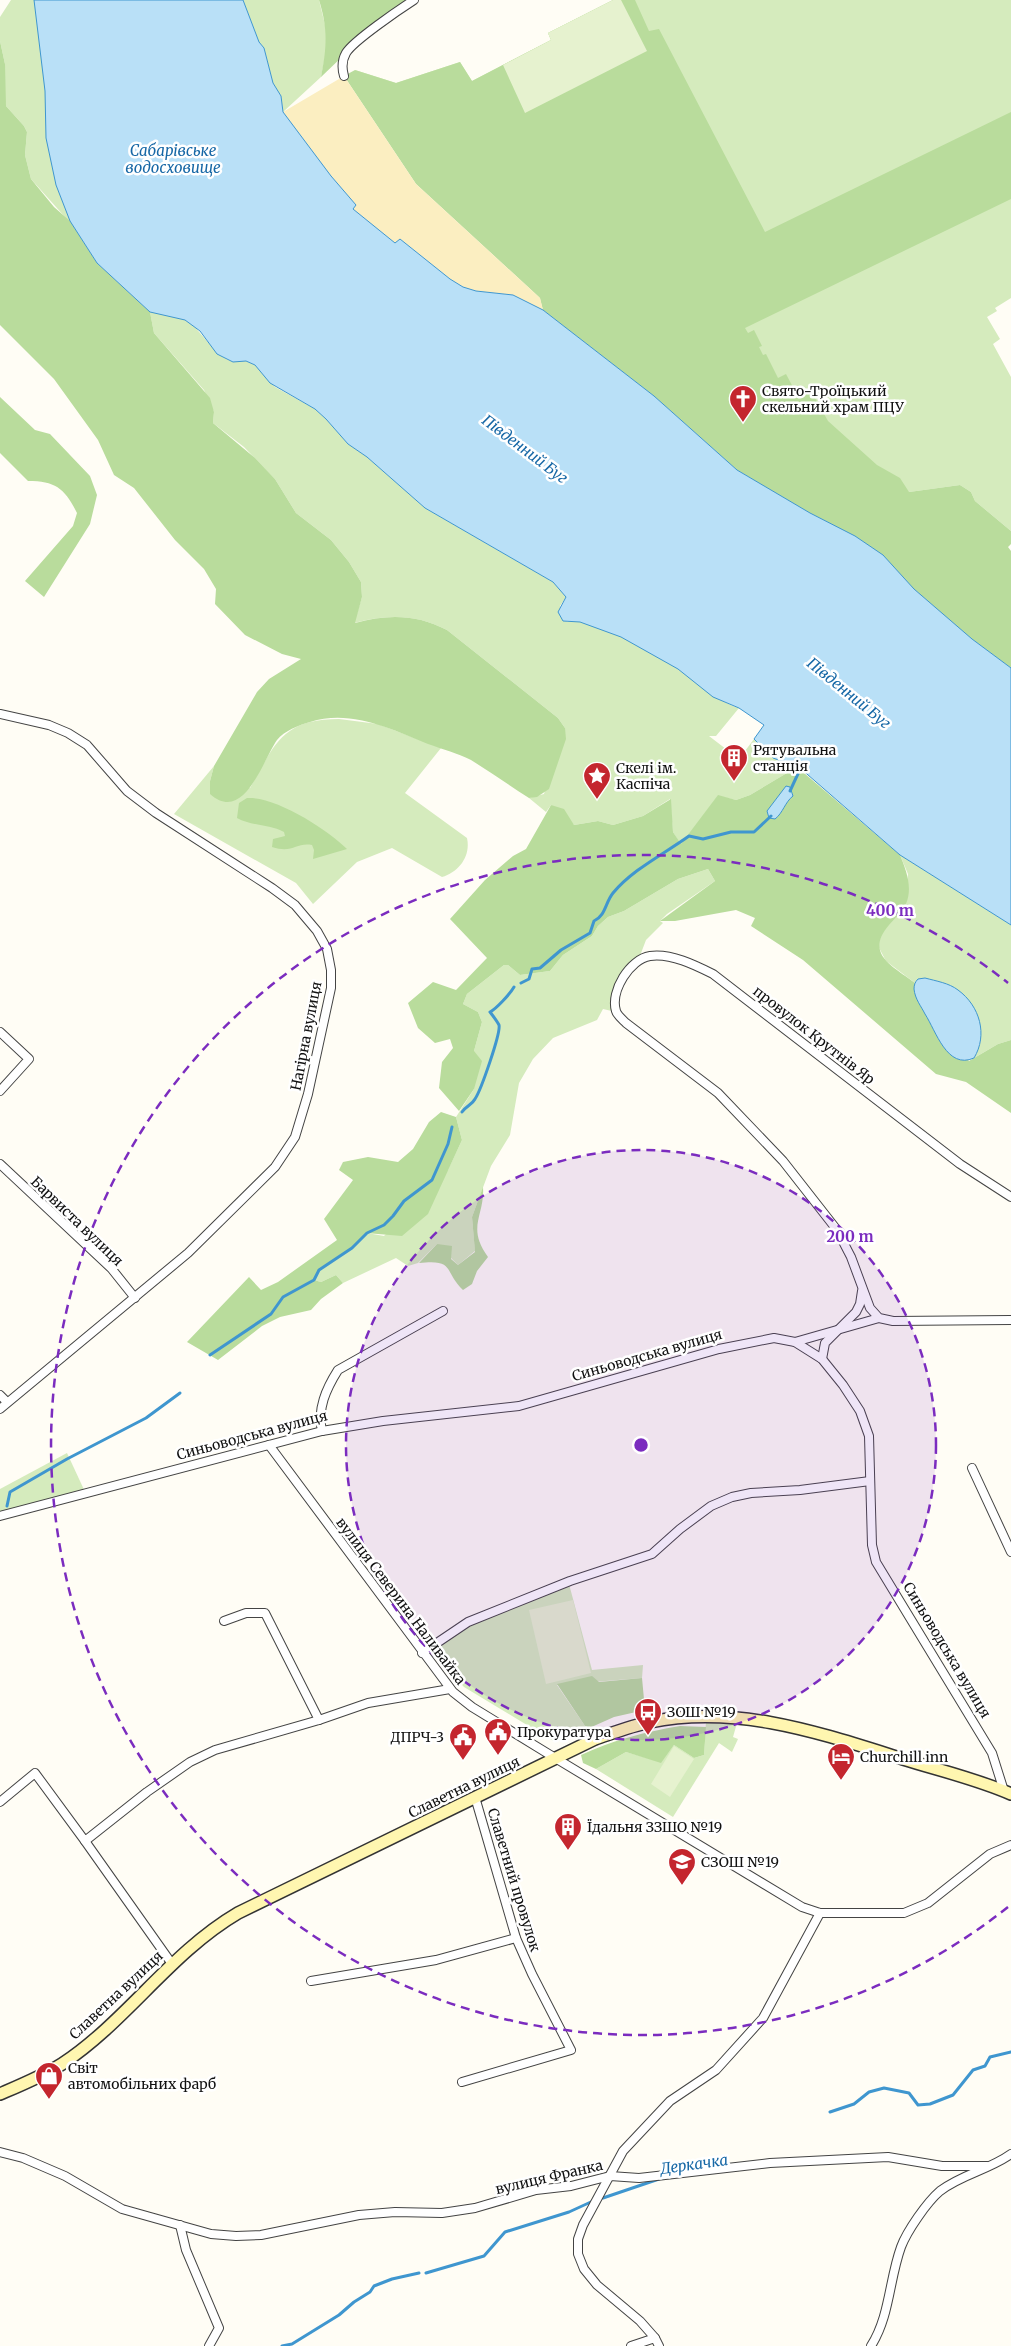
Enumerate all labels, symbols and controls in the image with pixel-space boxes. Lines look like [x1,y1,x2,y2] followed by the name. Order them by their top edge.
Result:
[125,141,221,177] water label: Сабарівське водосховище
[762,382,905,416] place label: Свято-Троїцький скельний храм ПЦУ
[728,384,758,423] church icon: Свято-Троїцький скельний храм ПЦУ
[478,411,572,488] water label: Південний Буг
[803,653,895,733] water label: Південний Буг
[753,741,837,775] place label: Рятувальна станція
[719,743,749,782] building icon: Рятувальна станція
[616,759,676,793] place label: Скелі ім. Каспіча
[582,761,612,800] place icon: Скелі ім. Каспіча
[866,901,914,920] text: 400 m
[287,980,325,1092] street label: Нагірна вулиця
[750,982,879,1088] street label: провулок Крутнів Яр
[27,1172,127,1270] street label: Барвиста вулиця
[826,1227,874,1246] text: 200 m
[570,1325,724,1385] street label: Синьоводська вулиця
[175,1406,329,1464] street label: Синьоводська вулиця
[632,1436,650,1454] centre of rings
[332,1514,470,1689] street label: вулиця Северина Наливайка
[899,1579,995,1721] street label: Синьоводська вулиця
[633,1697,663,1736] bus stop icon: ЗОШ №19
[667,1703,736,1721] place label: ЗОШ №19
[483,1717,513,1756] public building icon: Прокуратура
[448,1722,478,1761] public building icon: ДПРЧ-3
[517,1723,612,1741] place label: Прокуратура
[390,1728,444,1746] place label: ДПРЧ-3
[826,1742,856,1781] hotel icon: Churchill inn
[860,1748,948,1766] place label: Churchill inn
[405,1752,523,1822] street label: Славетна вулиця
[484,1806,544,1954] street label: Славетний провулок
[553,1812,583,1851] building icon: Їдальня ЗЗШО №19
[587,1818,722,1836] place label: Їдальня ЗЗШО №19
[667,1847,697,1886] school or university icon: СЗОШ №19
[701,1853,779,1871] place label: СЗОШ №19
[65,1947,167,2043] street label: Славетна вулиця
[68,2059,216,2093] place label: Світ автомобільних фарб
[34,2061,64,2100] shop icon: Світ автомобільних фарб
[658,2150,729,2178] water label: Деркачка
[494,2156,605,2198] street label: вулиця Франка

